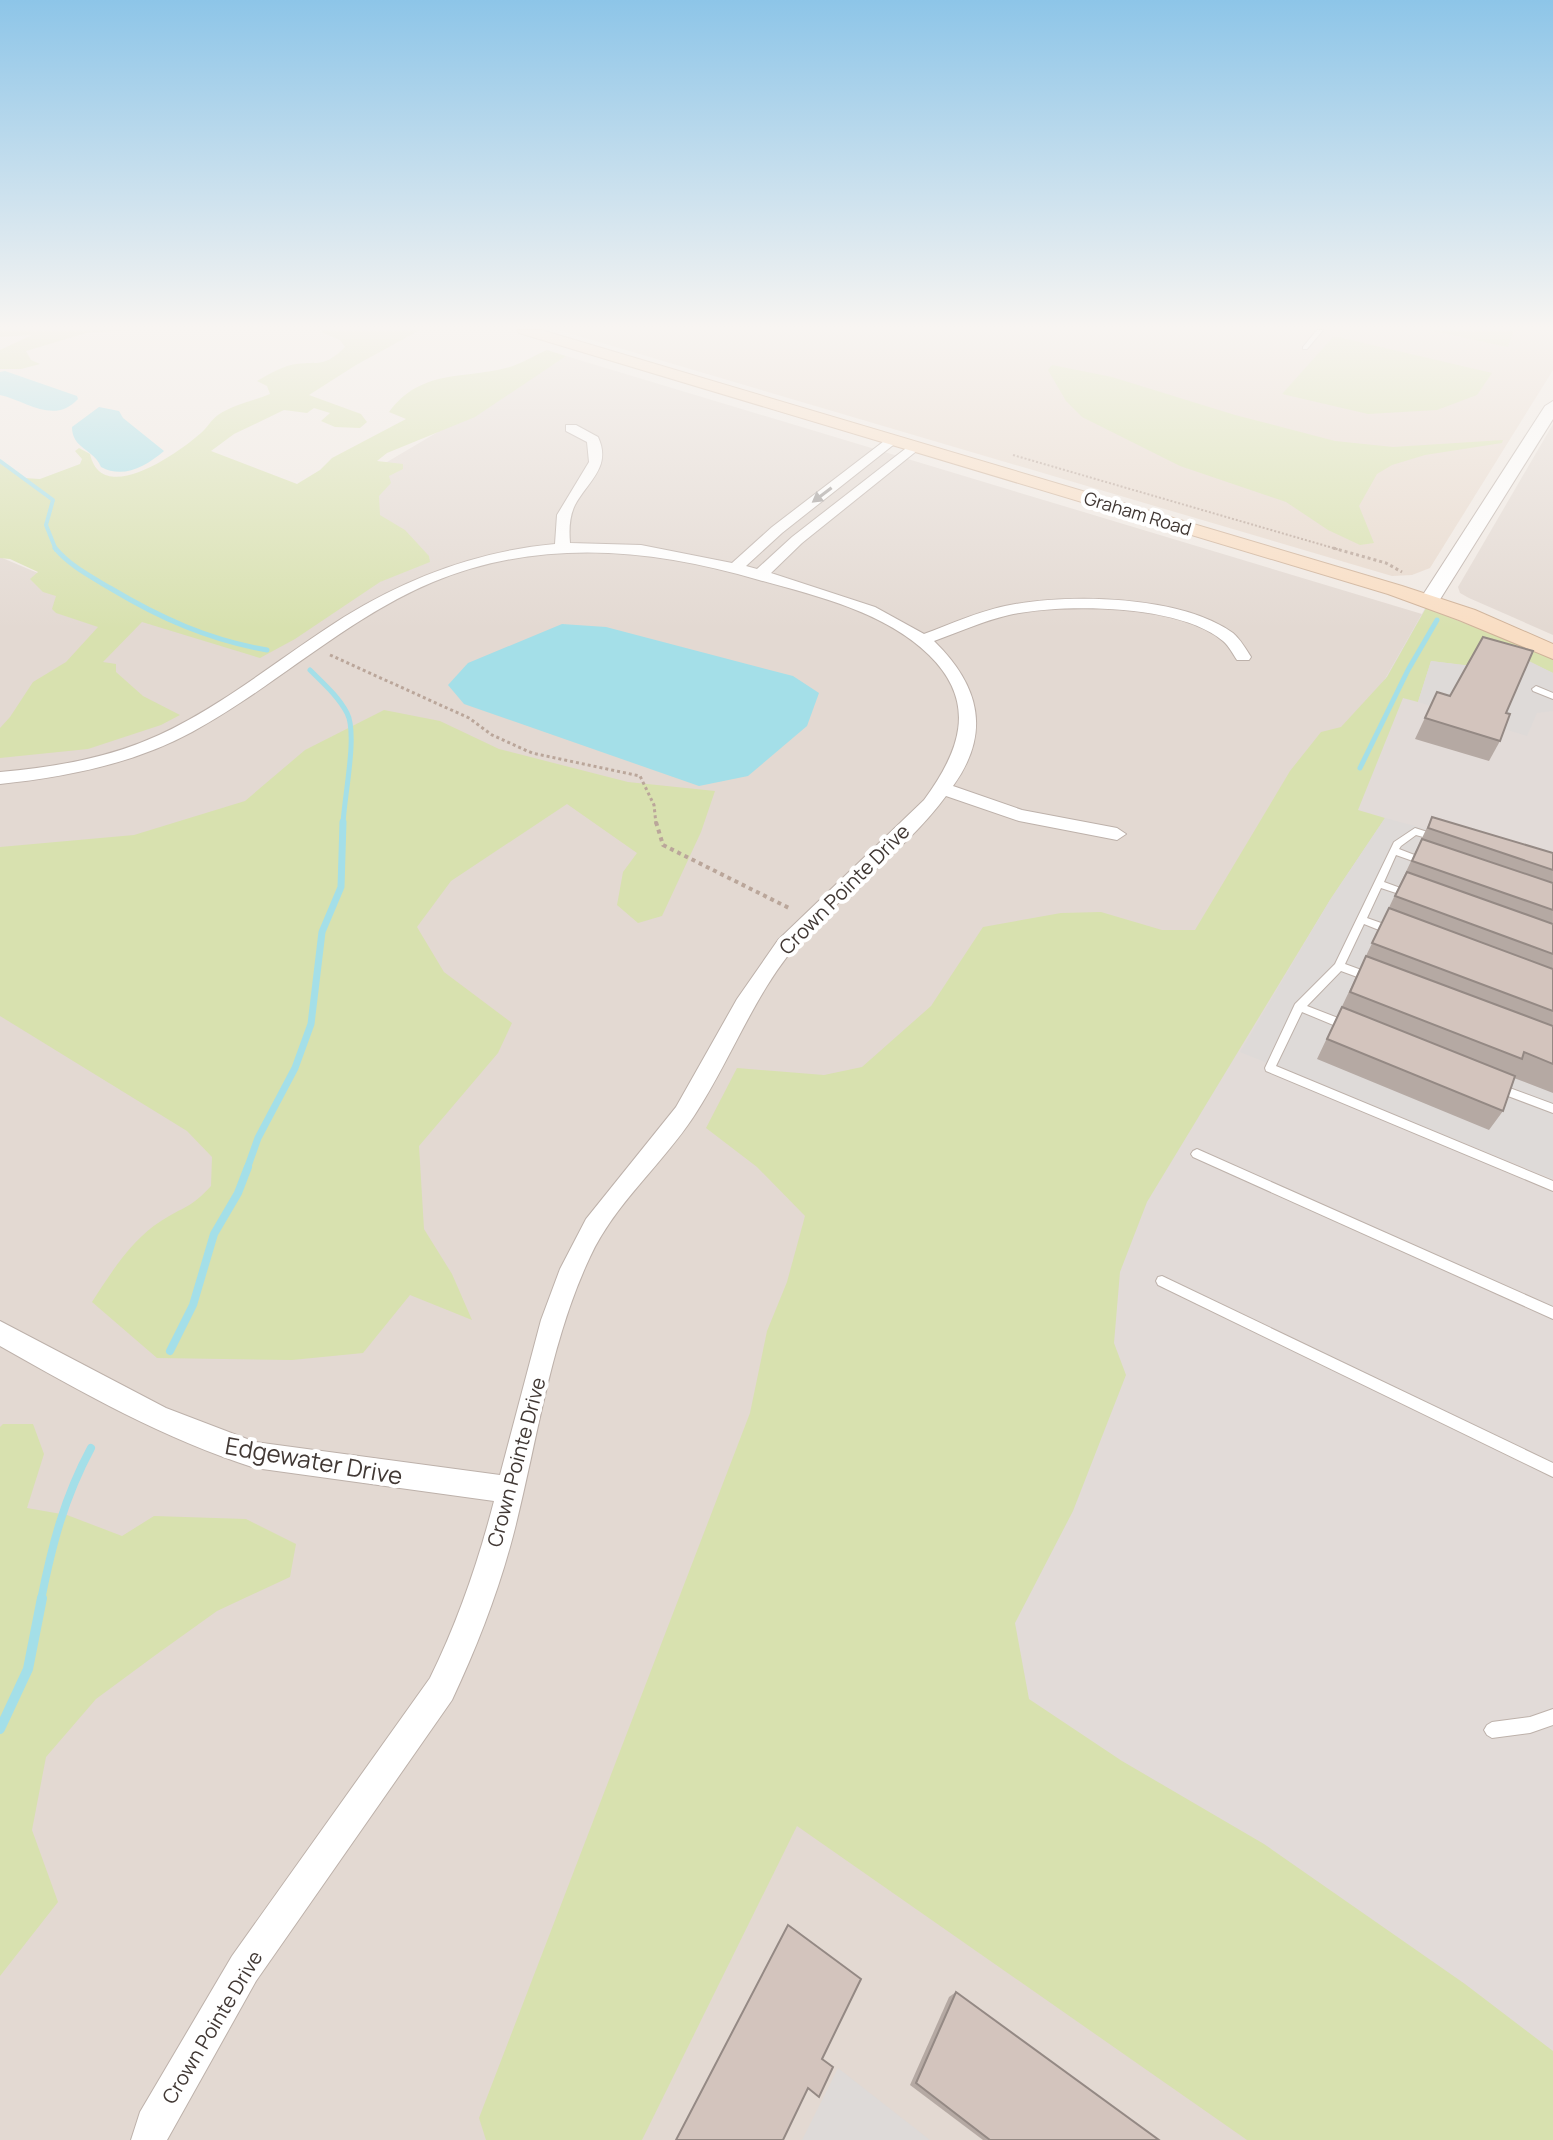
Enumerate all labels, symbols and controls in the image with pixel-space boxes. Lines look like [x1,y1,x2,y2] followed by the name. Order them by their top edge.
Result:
[1081,485,1195,541] street label: Graham Road
[812,486,832,502] one-way arrow
[773,818,915,960] street label: Crown Pointe Drive
[480,1374,552,1550] street label: Crown Pointe Drive
[223,1428,405,1492] street label: Edgewater Drive
[156,1945,268,2109] street label: Crown Pointe Drive

